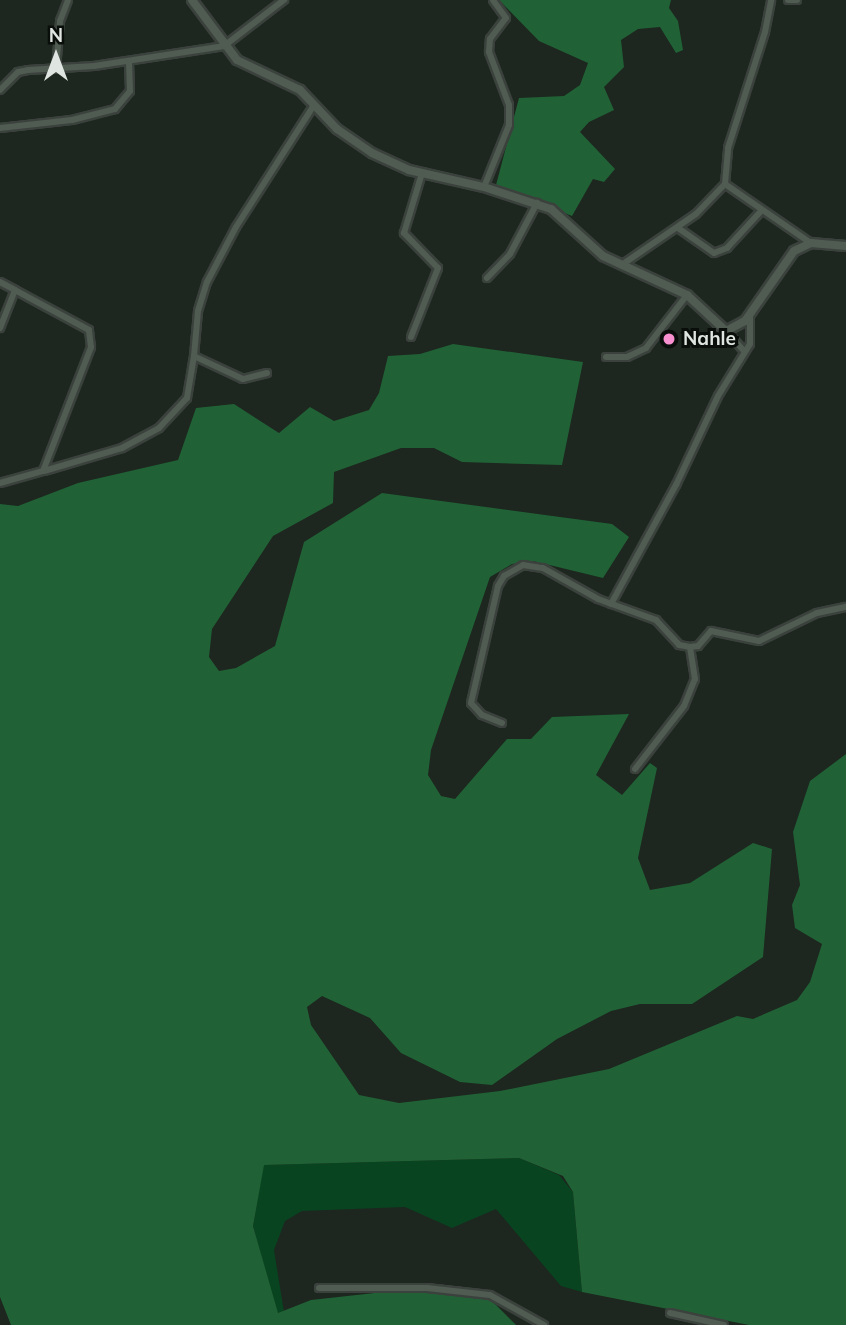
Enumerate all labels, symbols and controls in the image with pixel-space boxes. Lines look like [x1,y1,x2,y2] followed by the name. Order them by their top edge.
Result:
[21,21,91,91] north arrow
[49,23,63,47] text: N
[683,328,736,350] place label: Nahle
[661,331,677,347] marker: Nahle

